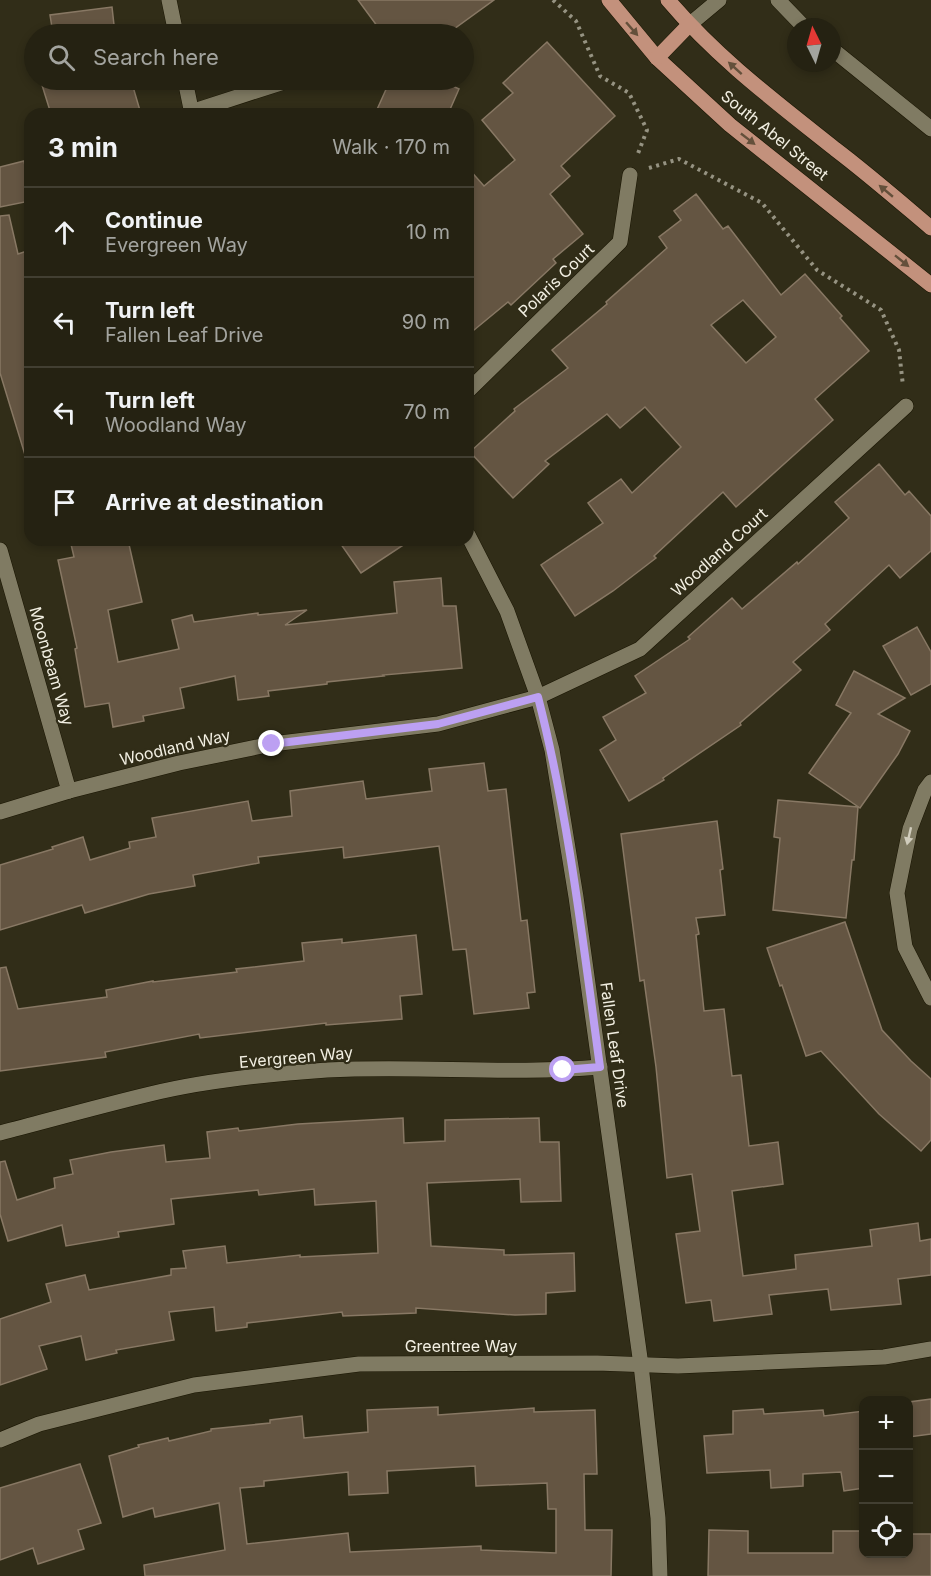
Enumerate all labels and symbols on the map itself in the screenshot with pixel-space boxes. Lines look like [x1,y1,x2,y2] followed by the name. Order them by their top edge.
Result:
[787,18,841,72] north arrow
[625,21,638,36] one-way arrow
[727,61,742,75] one-way arrow
[717,86,833,184] street label: South Abel Street
[740,132,755,144] one-way arrow
[878,184,894,197] one-way arrow
[514,239,598,321] street label: Polaris Court
[894,255,910,268] one-way arrow
[667,503,771,601] street label: Woodland Court
[25,604,79,728] street label: Moonbeam Way
[118,725,232,769] street label: Woodland Way
[258,730,284,756] route end
[904,827,913,846] one-way arrow
[596,981,634,1109] street label: Fallen Leaf Drive
[238,1042,354,1072] street label: Evergreen Way
[549,1056,575,1082] route start
[405,1336,517,1356] street label: Greentree Way

